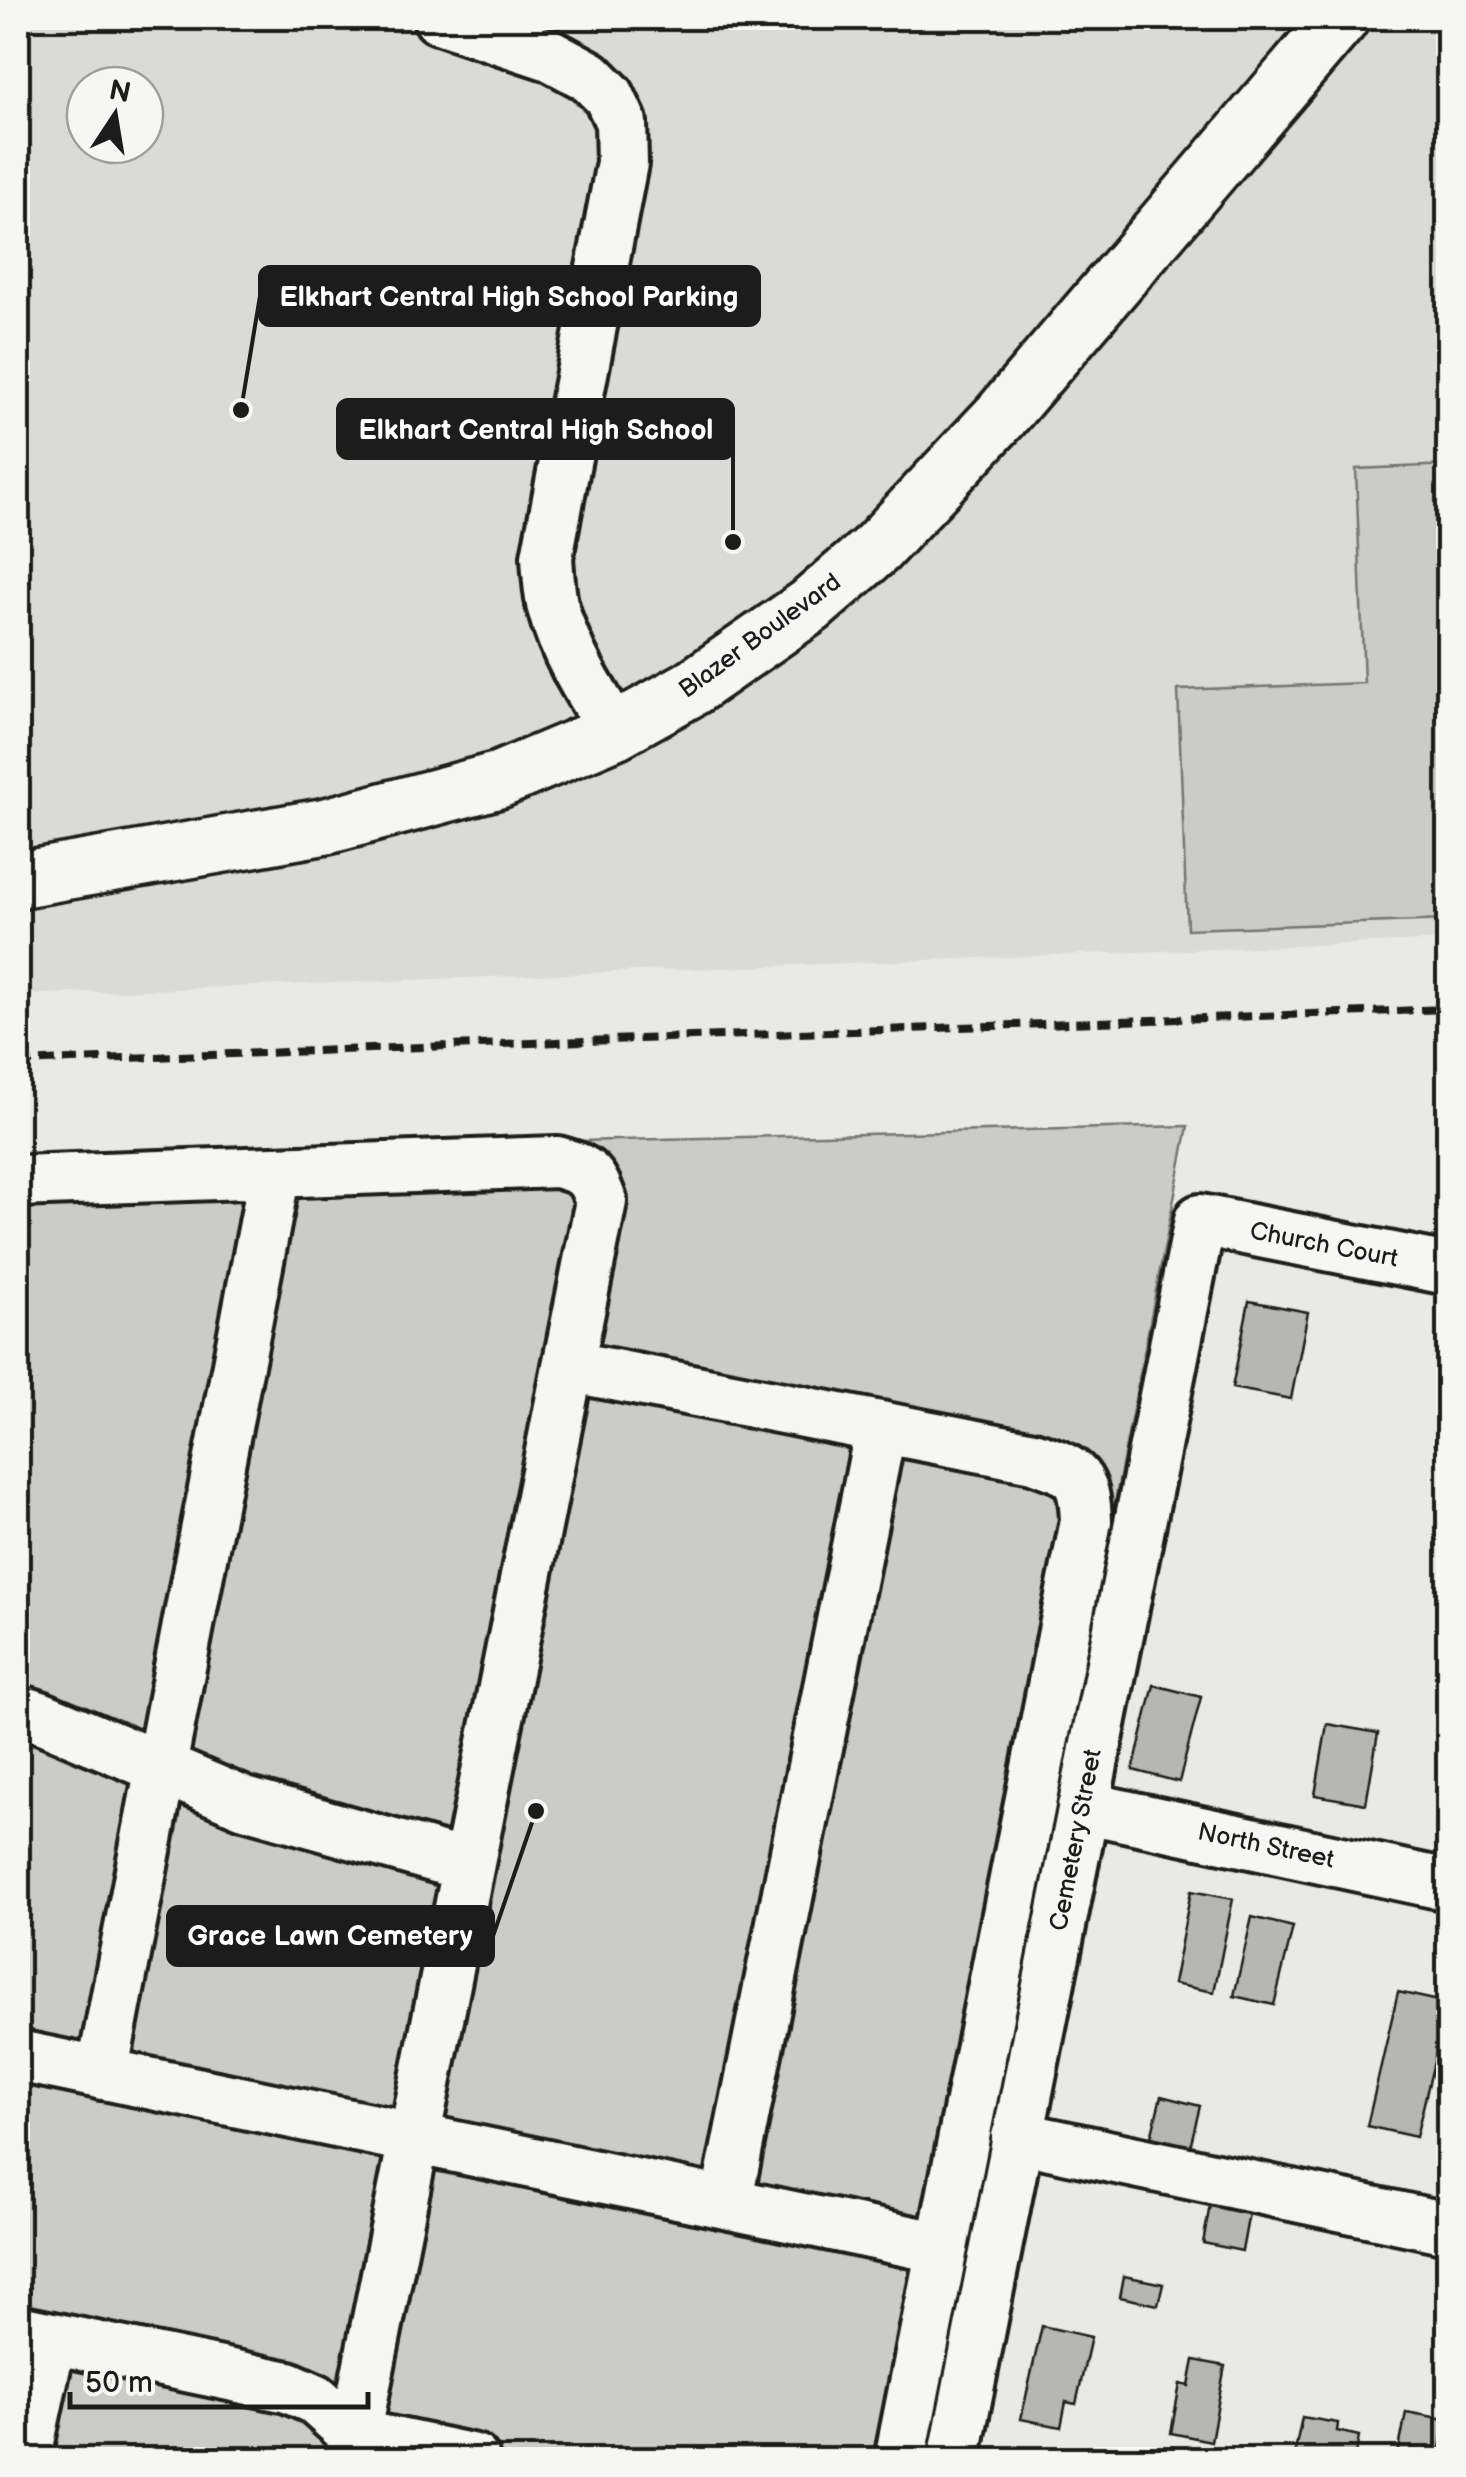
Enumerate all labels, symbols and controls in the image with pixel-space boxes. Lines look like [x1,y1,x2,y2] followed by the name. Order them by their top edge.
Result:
[65,65,165,165] north arrow
[106,74,134,110] text: N
[260,267,759,325] callout: Elkhart Central High School Parking
[280,281,738,314] text: Elkhart Central High School Parking
[338,400,733,458] callout: Elkhart Central High School
[359,414,713,447] text: Elkhart Central High School
[673,567,847,705] street label: Blazer Boulevard
[1247,1215,1401,1275] street label: Church Court
[1043,1746,1109,1934] street label: Cemetery Street
[1195,1816,1337,1876] street label: North Street
[168,1907,493,1965] callout: Grace Lawn Cemetery
[188,1920,473,1953] text: Grace Lawn Cemetery
[70,2347,368,2409] scale bar
[85,2365,153,2401] text: 50 m

